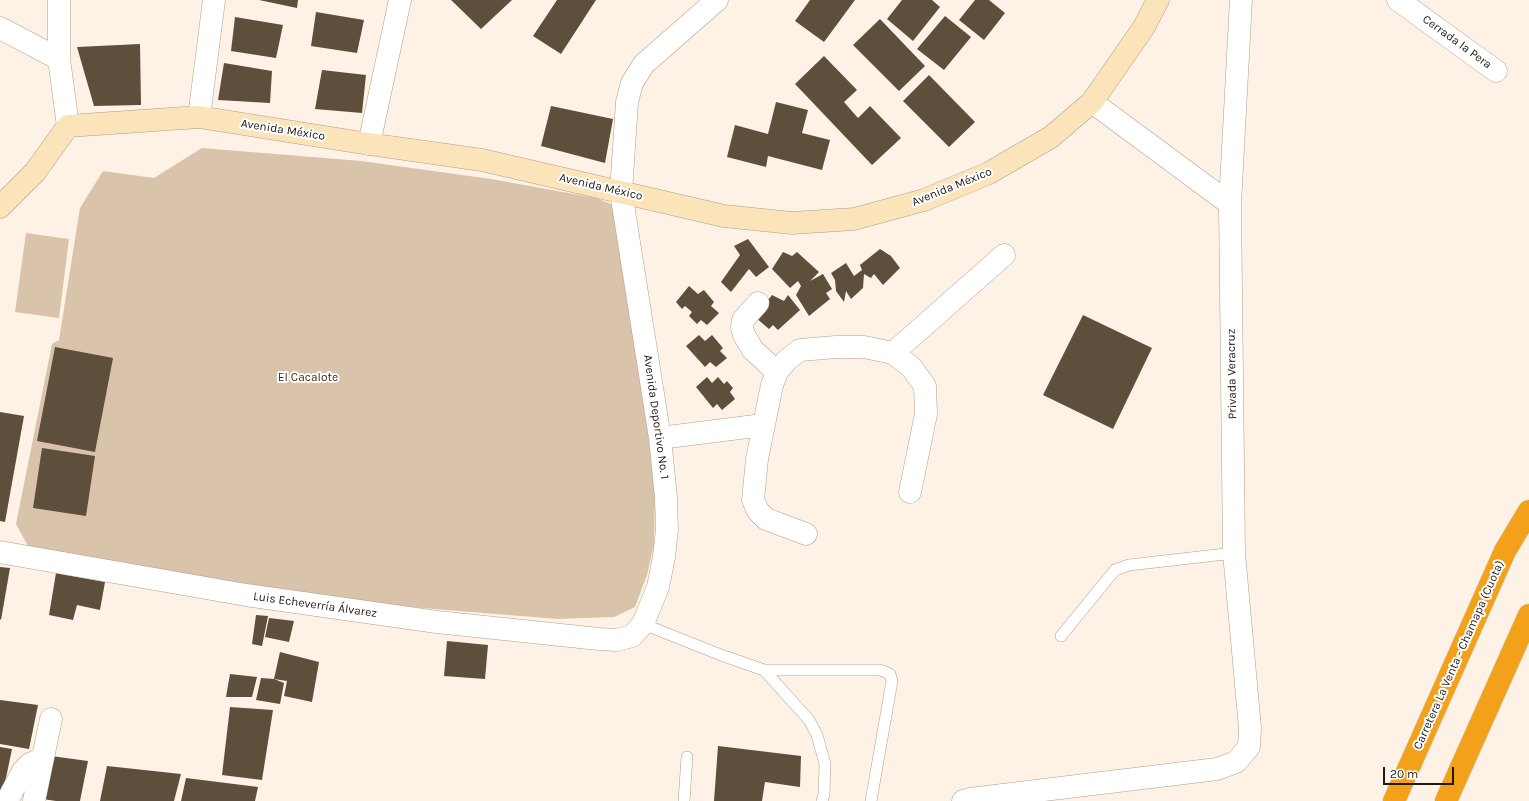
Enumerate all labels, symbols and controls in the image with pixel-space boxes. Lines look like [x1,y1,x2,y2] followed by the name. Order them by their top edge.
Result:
[1420,12,1494,72] street label: Cerrada la Pera
[240,116,326,144] street label: Avenida México
[910,164,994,210] street label: Avenida México
[558,170,644,204] street label: Avenida México
[1224,329,1240,419] street label: Privada Veracruz
[640,354,672,480] street label: Avenida Deportivo No. 1
[278,371,338,385] park label: El Cacalote
[1411,558,1507,752] street label: Carretera La Venta - Chamapa (Cuota)
[252,589,378,621] street label: Luis Echeverría Álvarez
[1385,759,1456,785] scale bar
[1390,767,1418,781] text: 20 m

